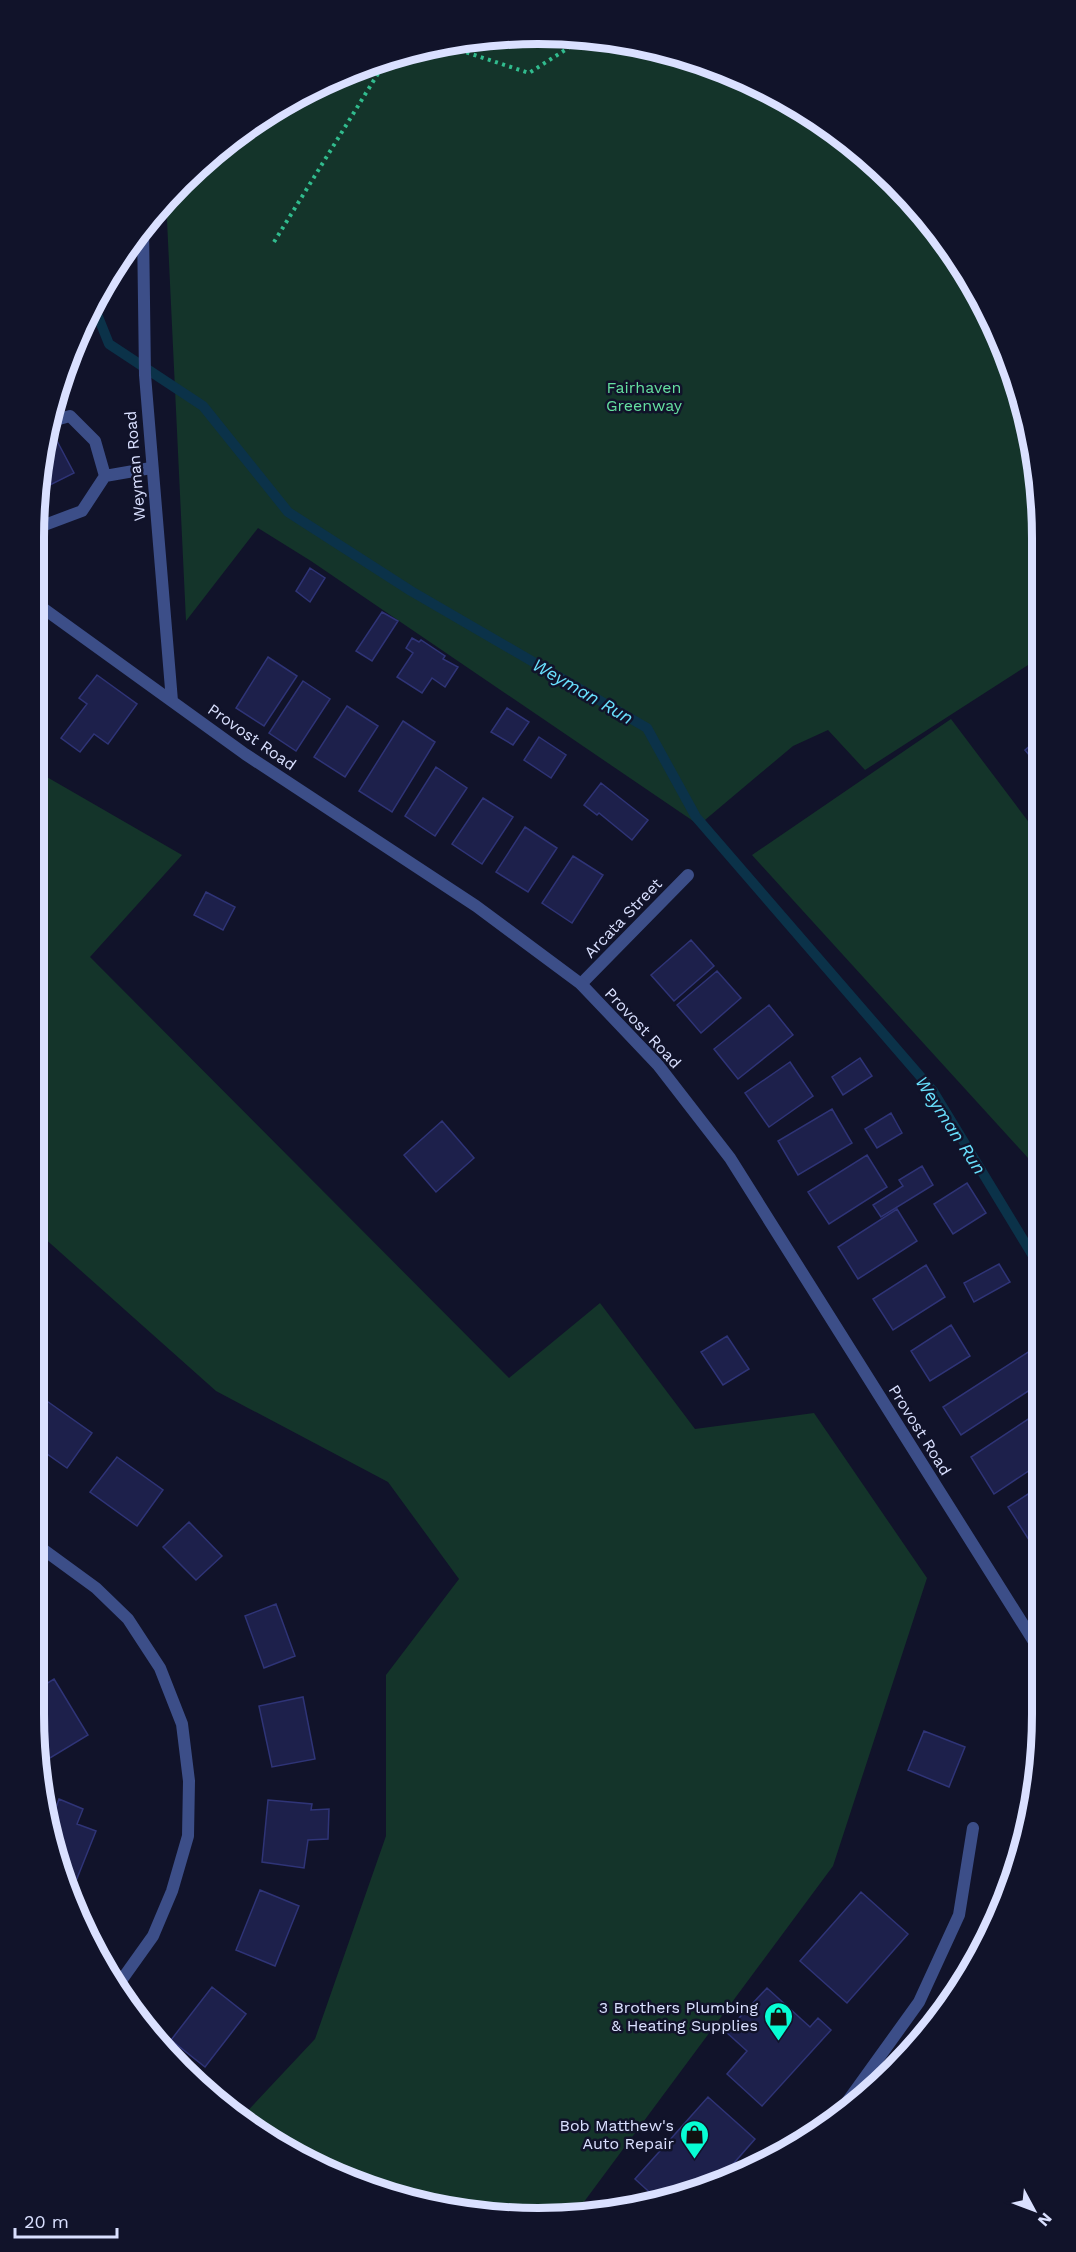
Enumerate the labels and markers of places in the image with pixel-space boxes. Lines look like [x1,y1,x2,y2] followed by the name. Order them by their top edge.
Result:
[599,1998,758,2035] place label: 3 Brothers Plumbing & Heating Supplies
[763,2000,795,2042] shop icon: 3 Brothers Plumbing & Heating Supplies
[559,2116,674,2153] place label: Bob Matthew's Auto Repair
[679,2118,711,2160] shop icon: Bob Matthew's Auto Repair

